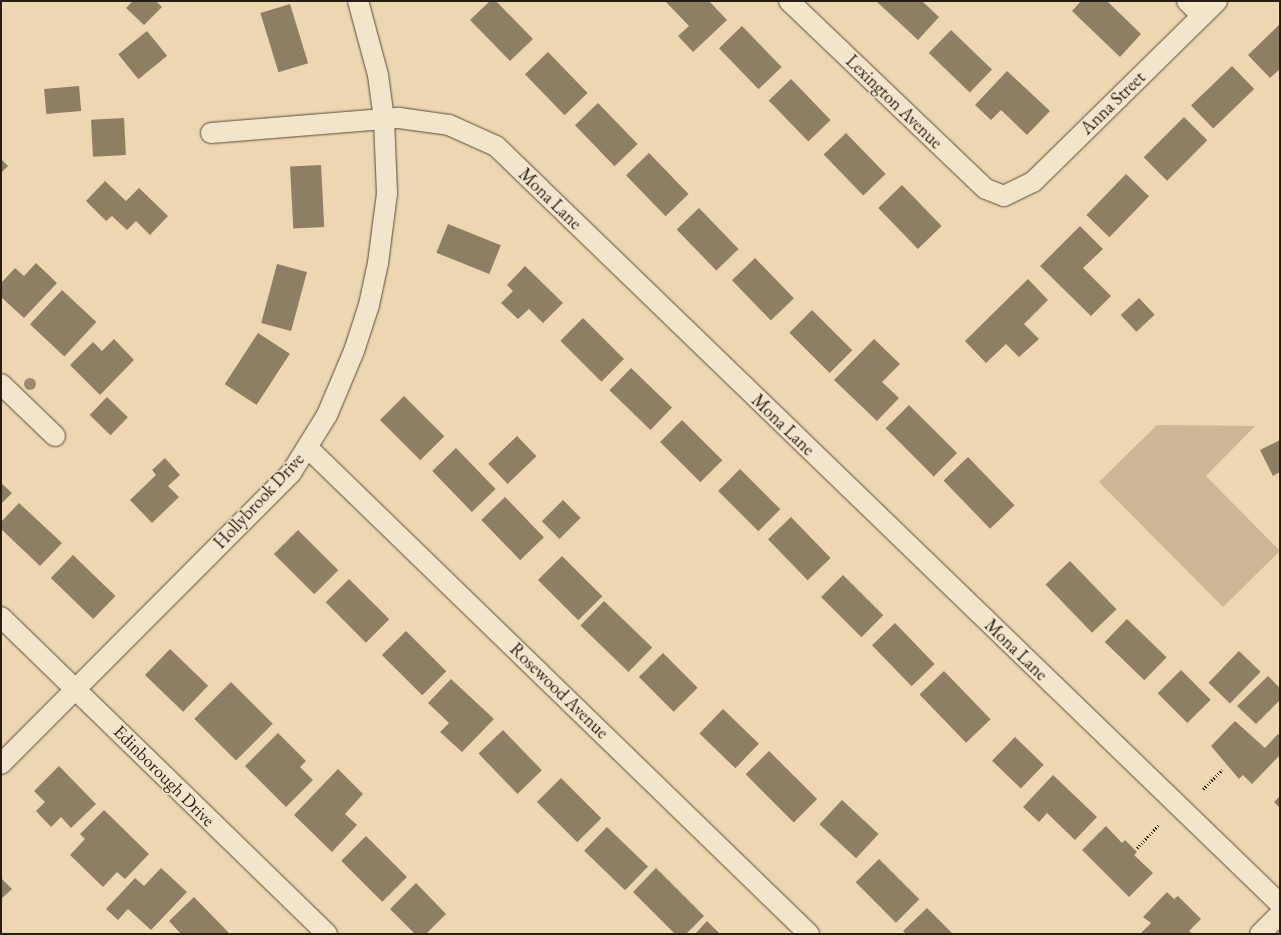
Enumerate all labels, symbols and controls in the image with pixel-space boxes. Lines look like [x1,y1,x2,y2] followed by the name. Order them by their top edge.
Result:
[841,50,947,154] street label: Lexington Avenue
[1076,67,1150,139] street label: Anna Street
[514,164,586,234] street label: Mona Lane
[747,390,819,460] street label: Mona Lane
[209,449,309,553] street label: Hollybrook Drive
[980,615,1052,685] street label: Mona Lane
[505,639,613,743] street label: Rosewood Avenue
[109,721,219,831] street label: Edinborough Drive

